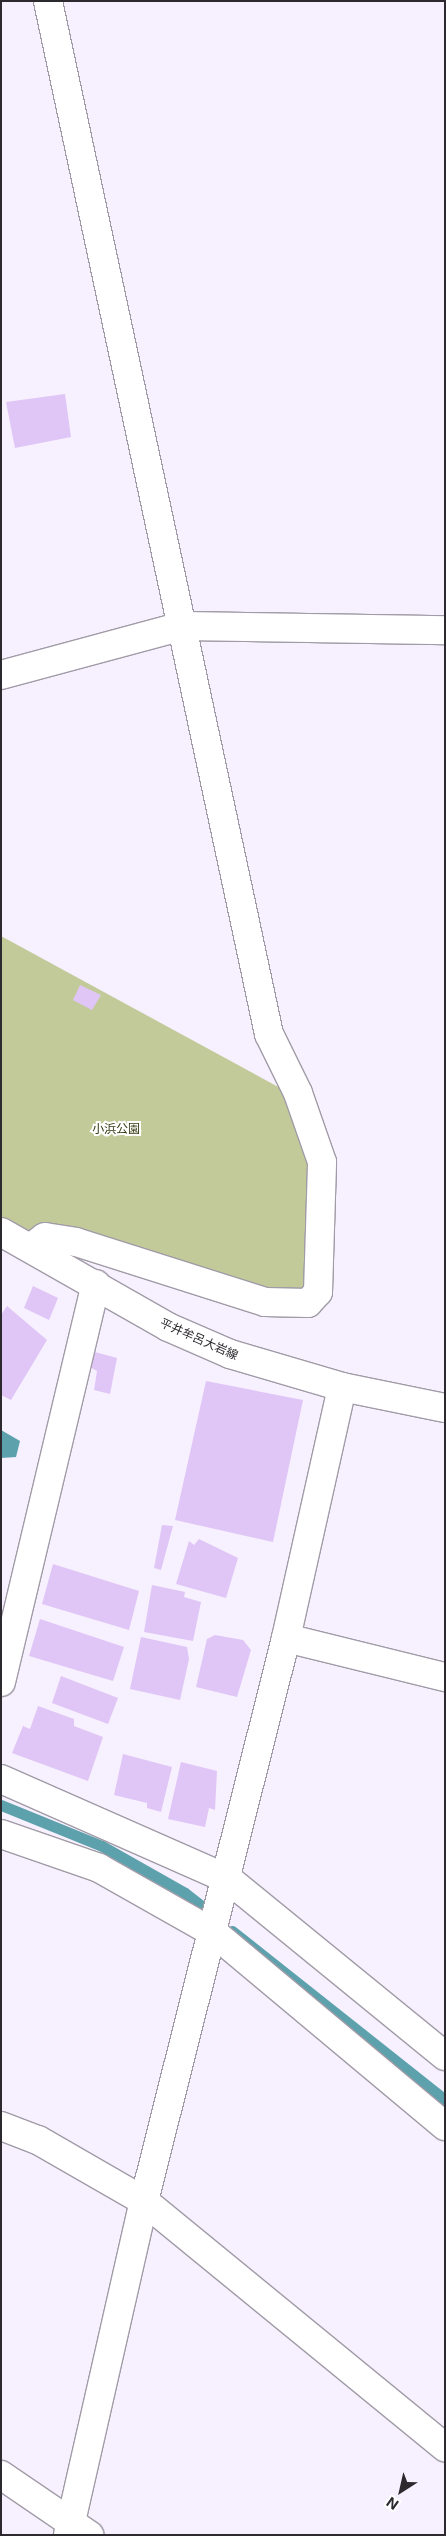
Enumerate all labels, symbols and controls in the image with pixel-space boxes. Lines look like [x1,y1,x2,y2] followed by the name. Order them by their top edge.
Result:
[92,1122,140,1136] park label: 小浜公園
[158,1315,240,1363] street label: 平井牟呂大岩線
[376,2466,426,2516] north arrow
[383,2494,401,2514] text: N

